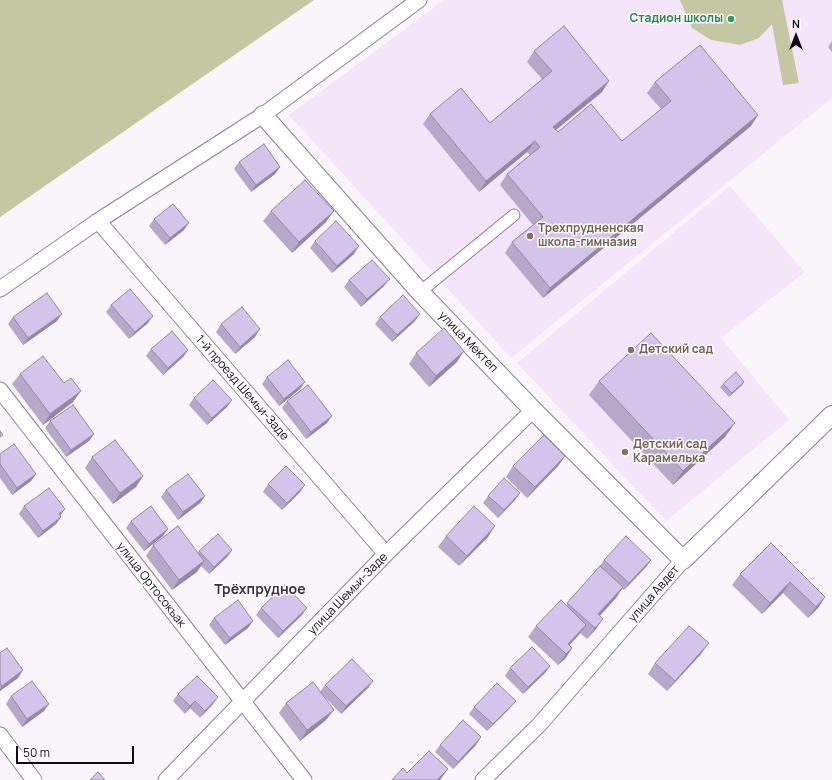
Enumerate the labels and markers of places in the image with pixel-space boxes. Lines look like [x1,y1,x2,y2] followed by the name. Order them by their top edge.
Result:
[629,12,723,26] place label: Стадион школы
[726,14,736,24] marker: Стадион школы
[538,222,644,250] place label: Трехпрудненская школа-гимназия
[525,231,535,241] marker: Трехпрудненская школа-гимназия
[639,343,713,357] place label: Детский сад
[626,345,636,355] marker: Детский сад
[633,438,707,466] place label: Детский сад Карамелька
[620,447,630,457] marker: Детский сад Карамелька

